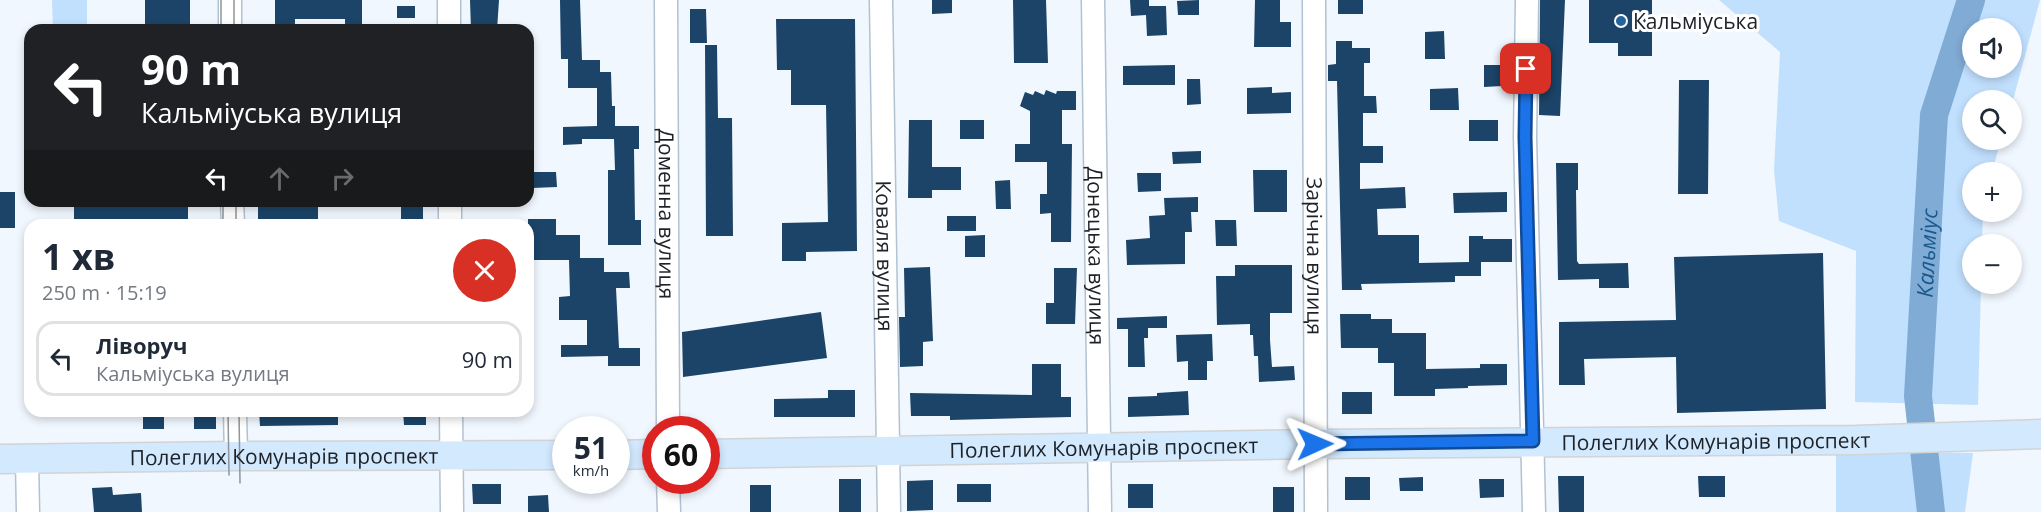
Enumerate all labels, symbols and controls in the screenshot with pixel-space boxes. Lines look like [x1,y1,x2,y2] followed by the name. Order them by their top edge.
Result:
[1633,7,1758,35] place label: Кальміуська
[1614,14,1628,28] marker: Кальміуська
[1962,18,2022,294] map controls
[1962,18,2022,78] button: sound
[141,40,241,97] text: 90 m
[1500,43,1551,94] pin
[42,48,120,126] icon: left
[1509,52,1542,85] icon: arrive
[1962,90,2022,150] button: search
[141,94,402,131] text: Кальміуська вулиця
[653,129,681,299] street label: Доменна вулиця
[200,162,233,195] icon: left
[263,162,296,195] icon: ahead
[326,162,359,195] icon: right
[1962,162,2022,222] button: +
[1081,167,1112,345] street label: Донецька вулиця
[1301,177,1329,335] street label: Зарічна вулиця
[870,180,900,332] street label: Коваля вулиця
[1909,207,1944,298] water label: Кальміус
[42,232,115,281] text: 1 хв
[1962,234,2022,294] button: −
[453,239,516,302] button: close
[42,279,167,306] text: 250 m · 15:19
[96,330,187,360] text: Ліворуч
[45,342,78,375] icon: left
[462,344,513,374] text: 90 m
[96,360,290,387] text: Кальміуська вулиця
[1283,412,1347,476] position arrow
[642,416,720,494] speed limit sign: 60
[1561,426,1871,456] street label: Полеглих Комунарів проспект
[574,427,608,468] text: 51
[949,431,1259,464] street label: Полеглих Комунарів проспект
[129,441,439,471] street label: Полеглих Комунарів проспект
[573,460,609,480] text: km/h

